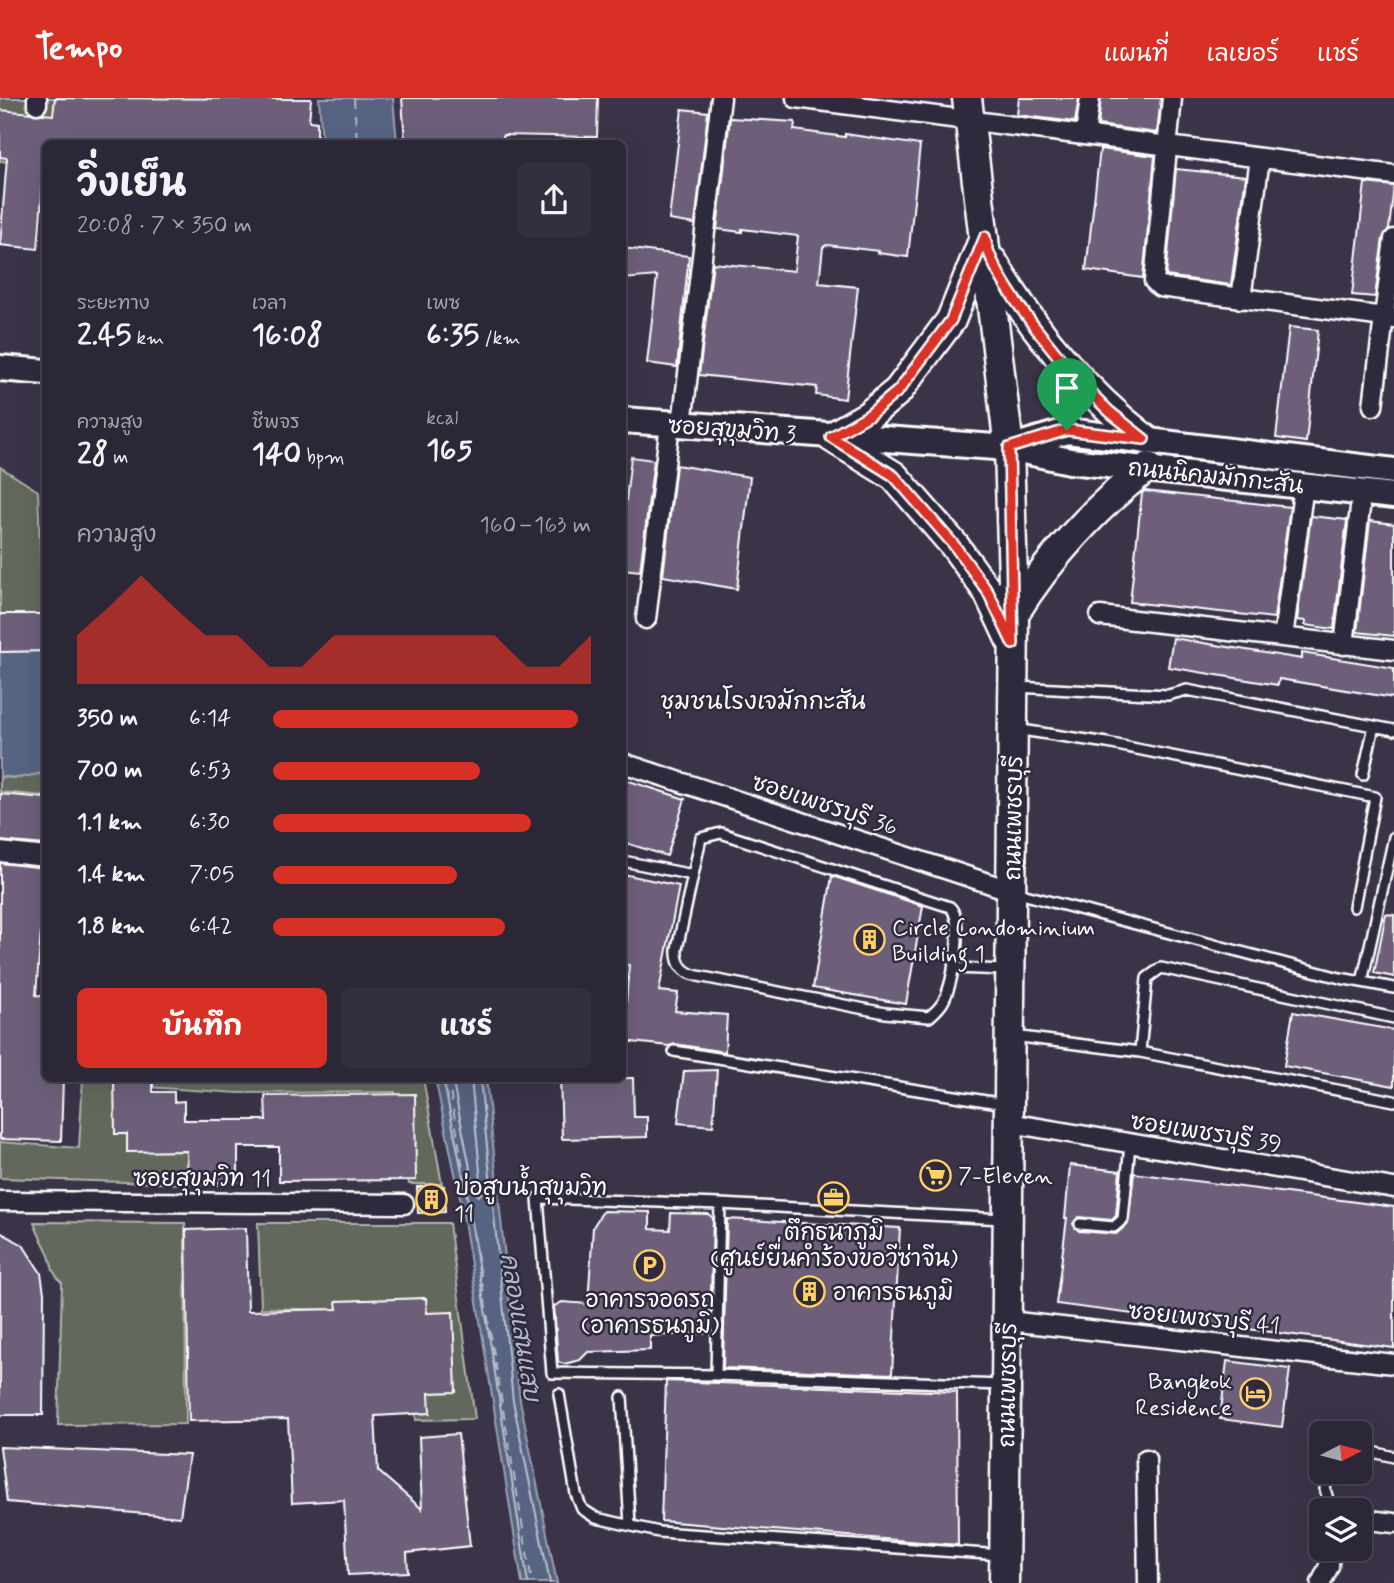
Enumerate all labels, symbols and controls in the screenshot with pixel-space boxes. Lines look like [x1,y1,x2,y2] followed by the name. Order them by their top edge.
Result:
[35,27,122,71] text: Tempo
[1104,39,1169,70] text: แผนที่
[1207,39,1279,70] text: เลเยอร์
[1317,39,1359,70] text: แชร์
[77,160,186,209] text: วิ่งเย็น
[517,163,591,237] button: share
[77,211,252,241] text: 20:08 · 7 × 350 m
[77,291,150,316] text: ระยะทาง
[252,291,287,316] text: เวลา
[426,291,460,316] text: เพซ
[77,316,131,355] text: 2.45
[252,316,323,355] text: 16:08
[426,316,479,355] text: 6:35
[131,326,164,351] text: km
[479,326,520,351] text: /km
[1037,358,1097,430] pin
[1048,369,1086,407] icon: arrive
[426,406,458,431] text: kcal
[77,410,143,435] text: ความสูง
[252,410,300,435] text: ชีพจร
[667,411,797,451] street label: ซอยสุขุมวิท 3
[426,431,473,470] text: 165
[77,435,108,474] text: 28
[252,435,301,474] text: 140
[108,445,128,470] text: m
[301,445,345,470] text: bpm
[1126,453,1305,502] street label: ถนนนิคมมักกะสัน
[480,511,591,541] text: 160–163 m
[77,521,156,551] text: ความสูง
[660,685,866,719] district label: ชุมชนโรงเจมักกะสัน
[77,704,138,734] text: 350 m
[189,704,231,734] text: 6:14
[997,755,1032,881] street label: ถนนเพชรบุรี
[77,756,142,786] text: 700 m
[189,756,230,786] text: 6:53
[747,766,902,845] street label: ซอยเพชรบุรี 36
[77,808,142,838] text: 1.1 km
[189,808,230,838] text: 6:30
[77,860,145,890] text: 1.4 km
[189,860,234,890] text: 7:05
[77,912,145,942] text: 1.8 km
[189,912,232,942] text: 6:42
[892,914,1095,972] place label: Circle Condominium Building 1
[852,923,886,957] building icon: Circle Condominium Building 1
[77,988,327,1068] button: บันทึก
[341,988,591,1068] button: แชร์
[1128,1105,1284,1162] street label: ซอยเพชรบุรี 39
[918,1158,952,1192] supermarket icon: 7-Eleven
[958,1162,1053,1192] place label: 7-Eleven
[133,1164,271,1196] street label: ซอยสุขุมวิท 11
[454,1164,607,1230] place label: บ่อสูบน้ำสุขุมวิท 11
[817,1181,851,1215] office icon: ตึกธนาภูมิ (ศูนย์ยื่นคำร้องขอวีซ่าจีน)
[414,1183,448,1217] building icon: บ่อสูบน้ำสุขุมวิท 11
[710,1218,958,1276] place label: ตึกธนาภูมิ (ศูนย์ยื่นคำร้องขอวีซ่าจีน)
[633,1248,667,1282] parking icon: อาคารจอดรถ (อาคารธนภูมิ)
[493,1251,547,1405] water label: คลองแสนแสบ
[793,1275,827,1309] building icon: อาคารธนภูมิ
[833,1278,953,1310] place label: อาคารธนภูมิ
[581,1286,719,1343] place label: อาคารจอดรถ (อาคารธนภูมิ)
[1126,1295,1281,1344] street label: ซอยเพชรบุรี 41
[991,1322,1026,1448] street label: ถนนเพชรบุรี
[1135,1368,1232,1424] place label: Bangkok Residence
[1238,1377,1272,1411] hotel icon: Bangkok Residence
[1309,1421,1372,1484] north arrow
[1309,1421,1372,1561] map controls
[1309,1498,1372,1561] button: layers

